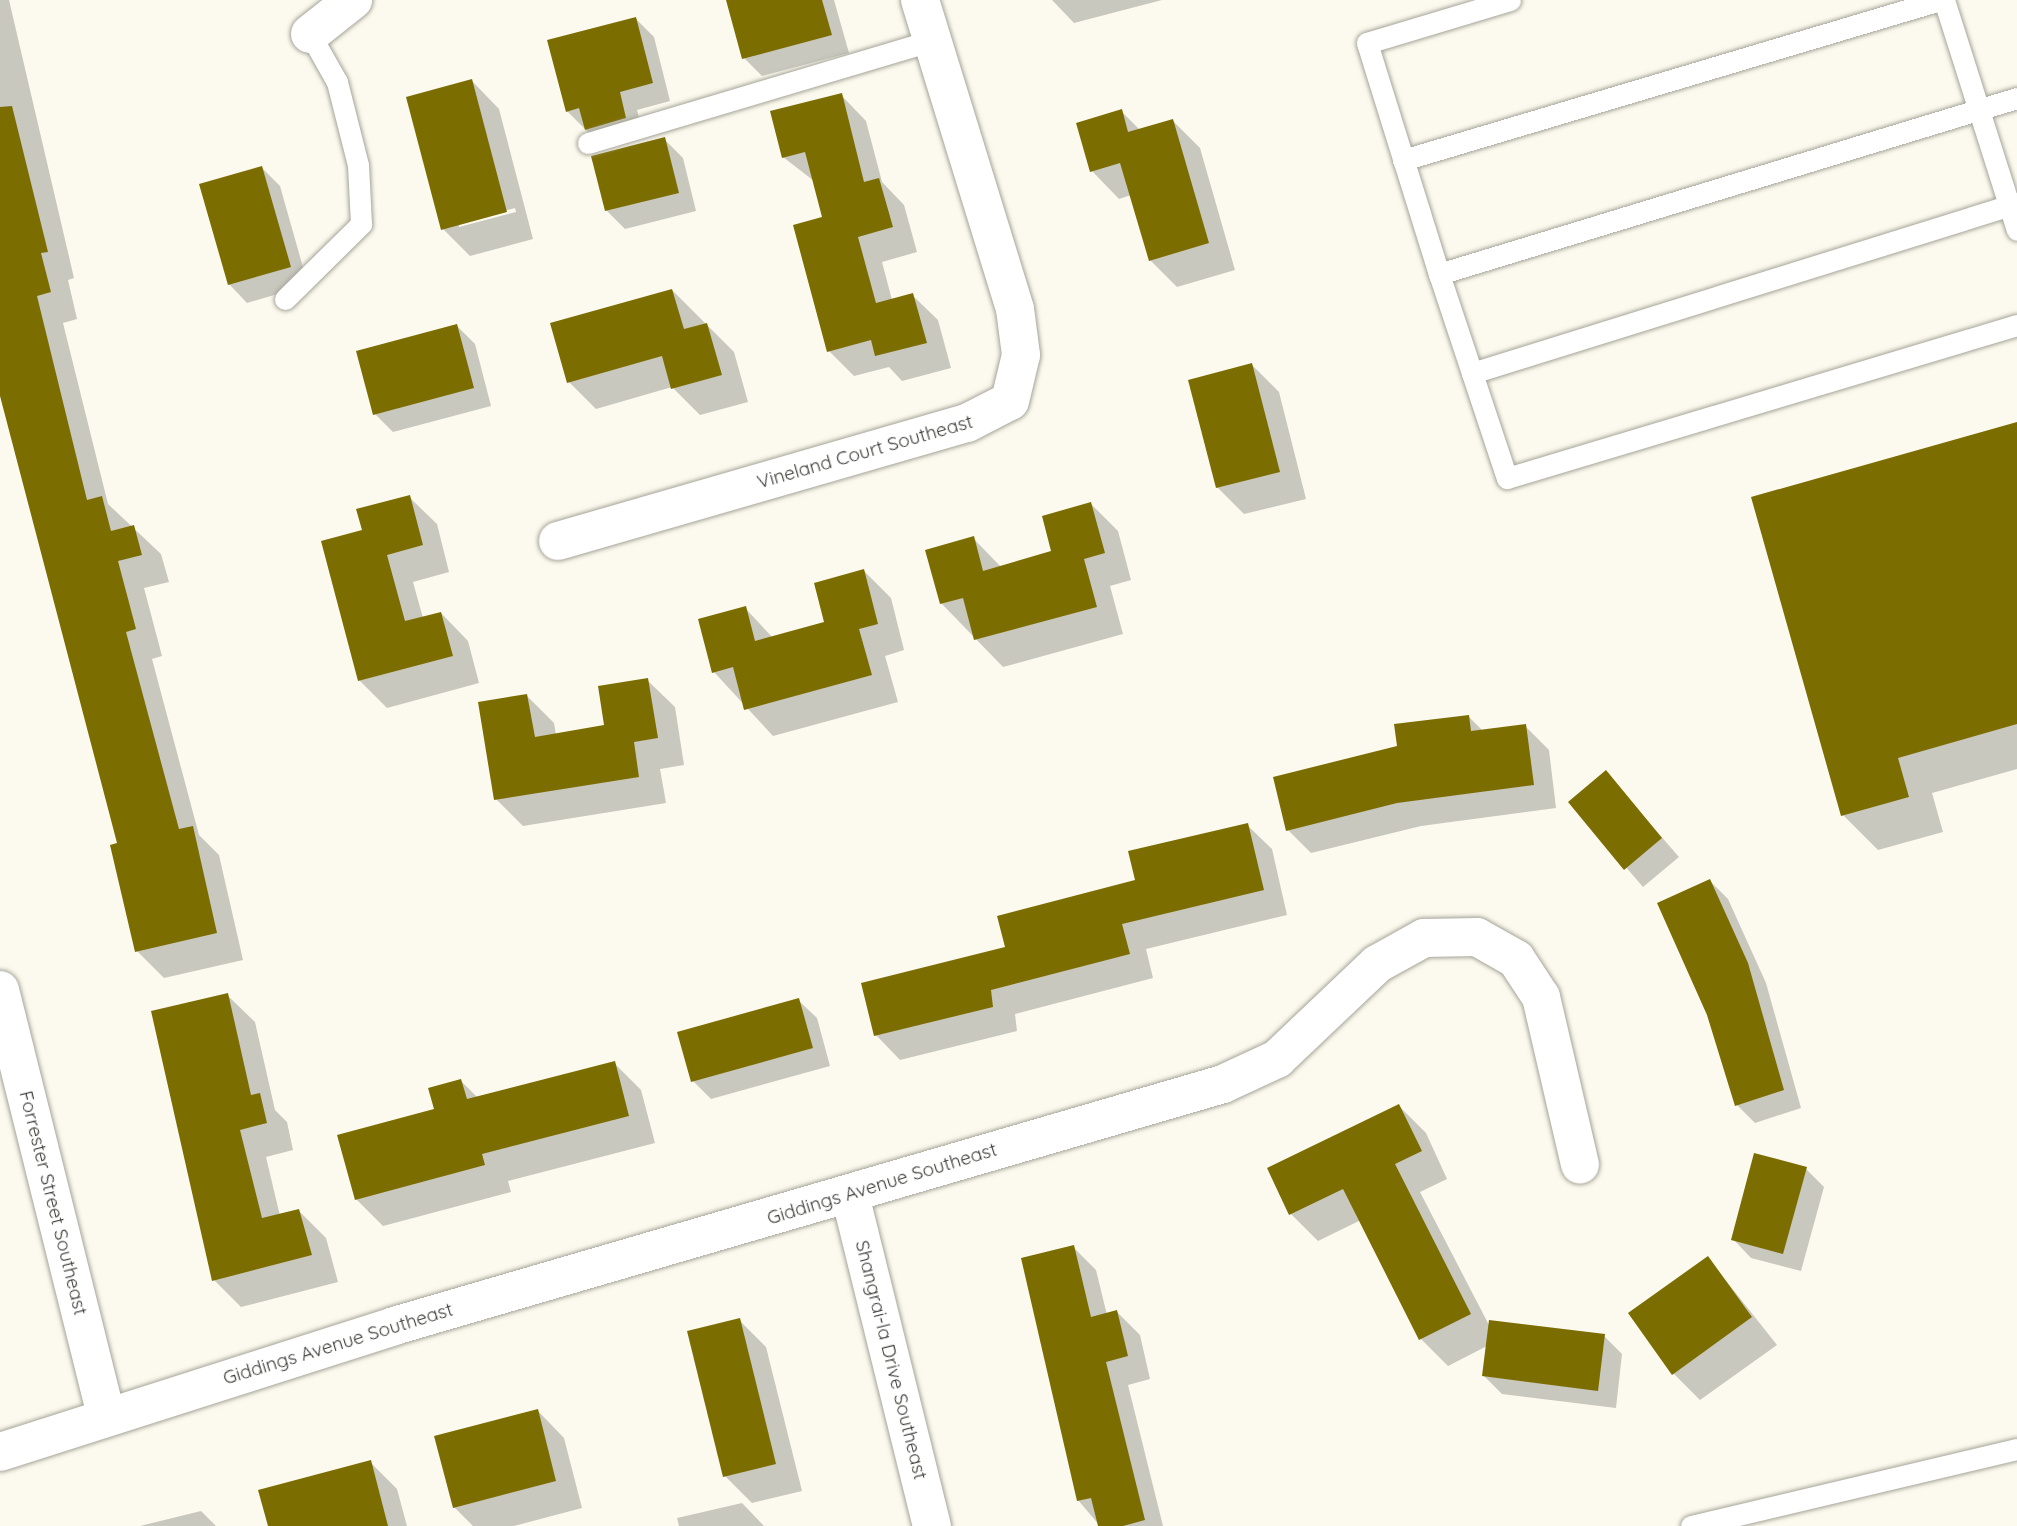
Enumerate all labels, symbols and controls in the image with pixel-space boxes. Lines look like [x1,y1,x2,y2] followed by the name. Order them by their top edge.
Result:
[754,410,976,494] street label: Vineland Court Southeast
[14,1088,92,1318] street label: Forrester Street Southeast
[764,1138,1000,1230] street label: Giddings Avenue Southeast
[850,1238,932,1482] street label: Shangrai-la Drive Southeast
[220,1298,456,1390] street label: Giddings Avenue Southeast

